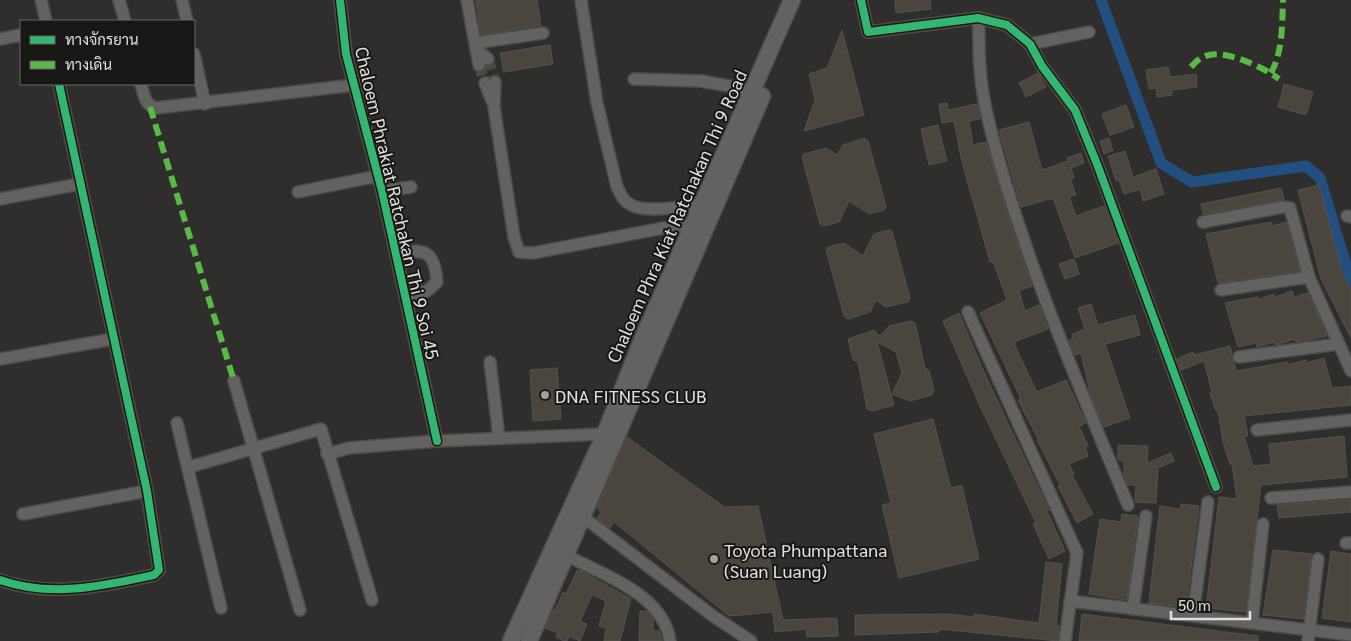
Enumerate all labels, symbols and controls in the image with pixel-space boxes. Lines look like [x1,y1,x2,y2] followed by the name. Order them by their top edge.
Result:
[20,20,195,85] legend
[65,29,139,48] text: ทางจักรยาน
[351,45,445,362] street label: Chaloem Phrakiat Ratchakan Thi 9 Soi 45
[65,54,112,73] text: ทางเดิน
[601,66,751,366] street label: Chaloem Phra Kiat Ratchakan Thi 9 Road
[555,384,707,407] place label: DNA FITNESS CLUB
[539,389,551,401] marker: DNA FITNESS CLUB
[724,538,887,582] place label: Toyota Phumpattana (Suan Luang)
[708,553,720,565] marker: Toyota Phumpattana (Suan Luang)
[1171,588,1250,620] scale bar
[1178,595,1211,614] text: 50 m

